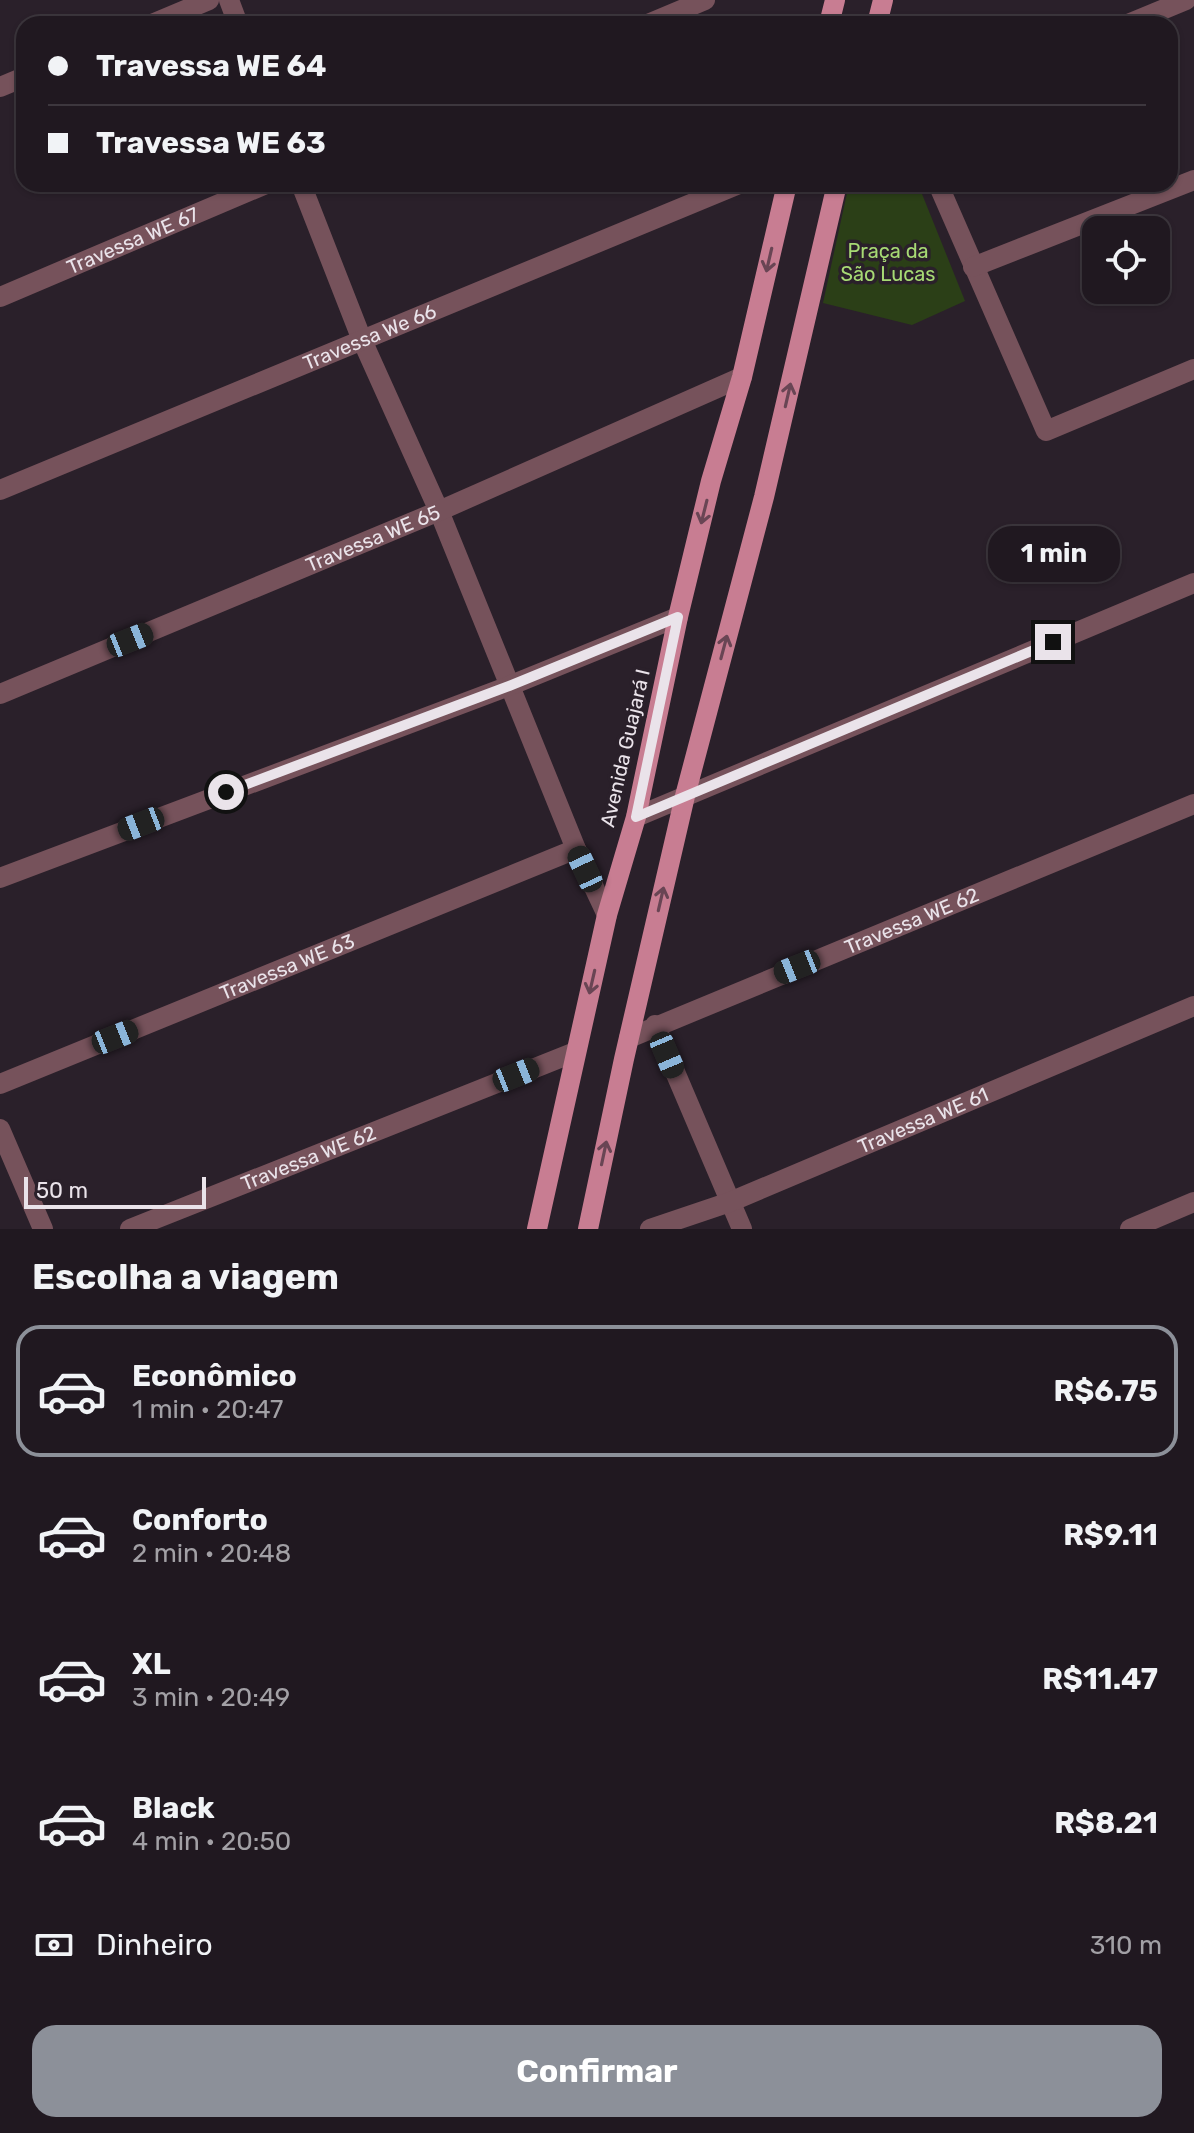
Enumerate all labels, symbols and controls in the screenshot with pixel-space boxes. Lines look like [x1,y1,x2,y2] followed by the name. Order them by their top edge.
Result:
[96,48,327,84] text: Travessa WE 64
[96,125,326,161] text: Travessa WE 63
[63,202,202,279] street label: Travessa WE 67
[1082,216,1170,304] map controls
[1082,216,1170,304] button: locate
[840,239,936,286] park label: Praça da São Lucas
[761,247,776,272] one-way arrow
[299,299,440,375] street label: Travessa We 66
[781,382,796,408] one-way arrow
[695,498,710,524] one-way arrow
[302,500,444,577] street label: Travessa WE 65
[987,526,1119,582] callout: 1 min
[1021,538,1087,569] text: 1 min
[103,620,157,660] car
[1035,624,1071,660] route end
[718,634,733,660] one-way arrow
[595,667,655,829] street label: Avenida Guajará I
[208,774,244,810] route start
[114,804,168,844] car
[564,842,606,896] car
[841,882,982,959] street label: Travessa WE 62
[654,887,669,912] one-way arrow
[216,929,358,1005] street label: Travessa WE 63
[770,947,824,987] car
[583,969,598,995] one-way arrow
[88,1017,142,1057] car
[647,1028,687,1082] car
[489,1055,543,1095] car
[854,1082,992,1159] street label: Travessa WE 61
[238,1120,379,1196] street label: Travessa WE 62
[597,1140,612,1166] one-way arrow
[24,1173,206,1209] scale bar
[36,1177,88,1204] text: 50 m
[32,1255,339,1298] text: Escolha a viagem
[36,1355,108,1427] icon: car
[132,1358,297,1394] text: Econômico
[1054,1373,1158,1409] text: R$6.75
[132,1394,283,1425] text: 1 min · 20:47
[36,1499,108,1571] icon: car
[132,1502,268,1538] text: Conforto
[1063,1517,1158,1553] text: R$9.11
[132,1538,291,1569] text: 2 min · 20:48
[36,1643,108,1715] icon: car
[132,1646,171,1682] text: XL
[1042,1661,1158,1697] text: R$11.47
[132,1682,290,1713] text: 3 min · 20:49
[36,1787,108,1859] icon: car
[132,1790,215,1826] text: Black
[1054,1805,1158,1841] text: R$8.21
[132,1826,291,1857] text: 4 min · 20:50
[32,1923,76,1967] icon: cash
[96,1927,213,1963] text: Dinheiro
[1090,1930,1162,1961] text: 310 m
[32,2025,1162,2117] button: Confirmar

